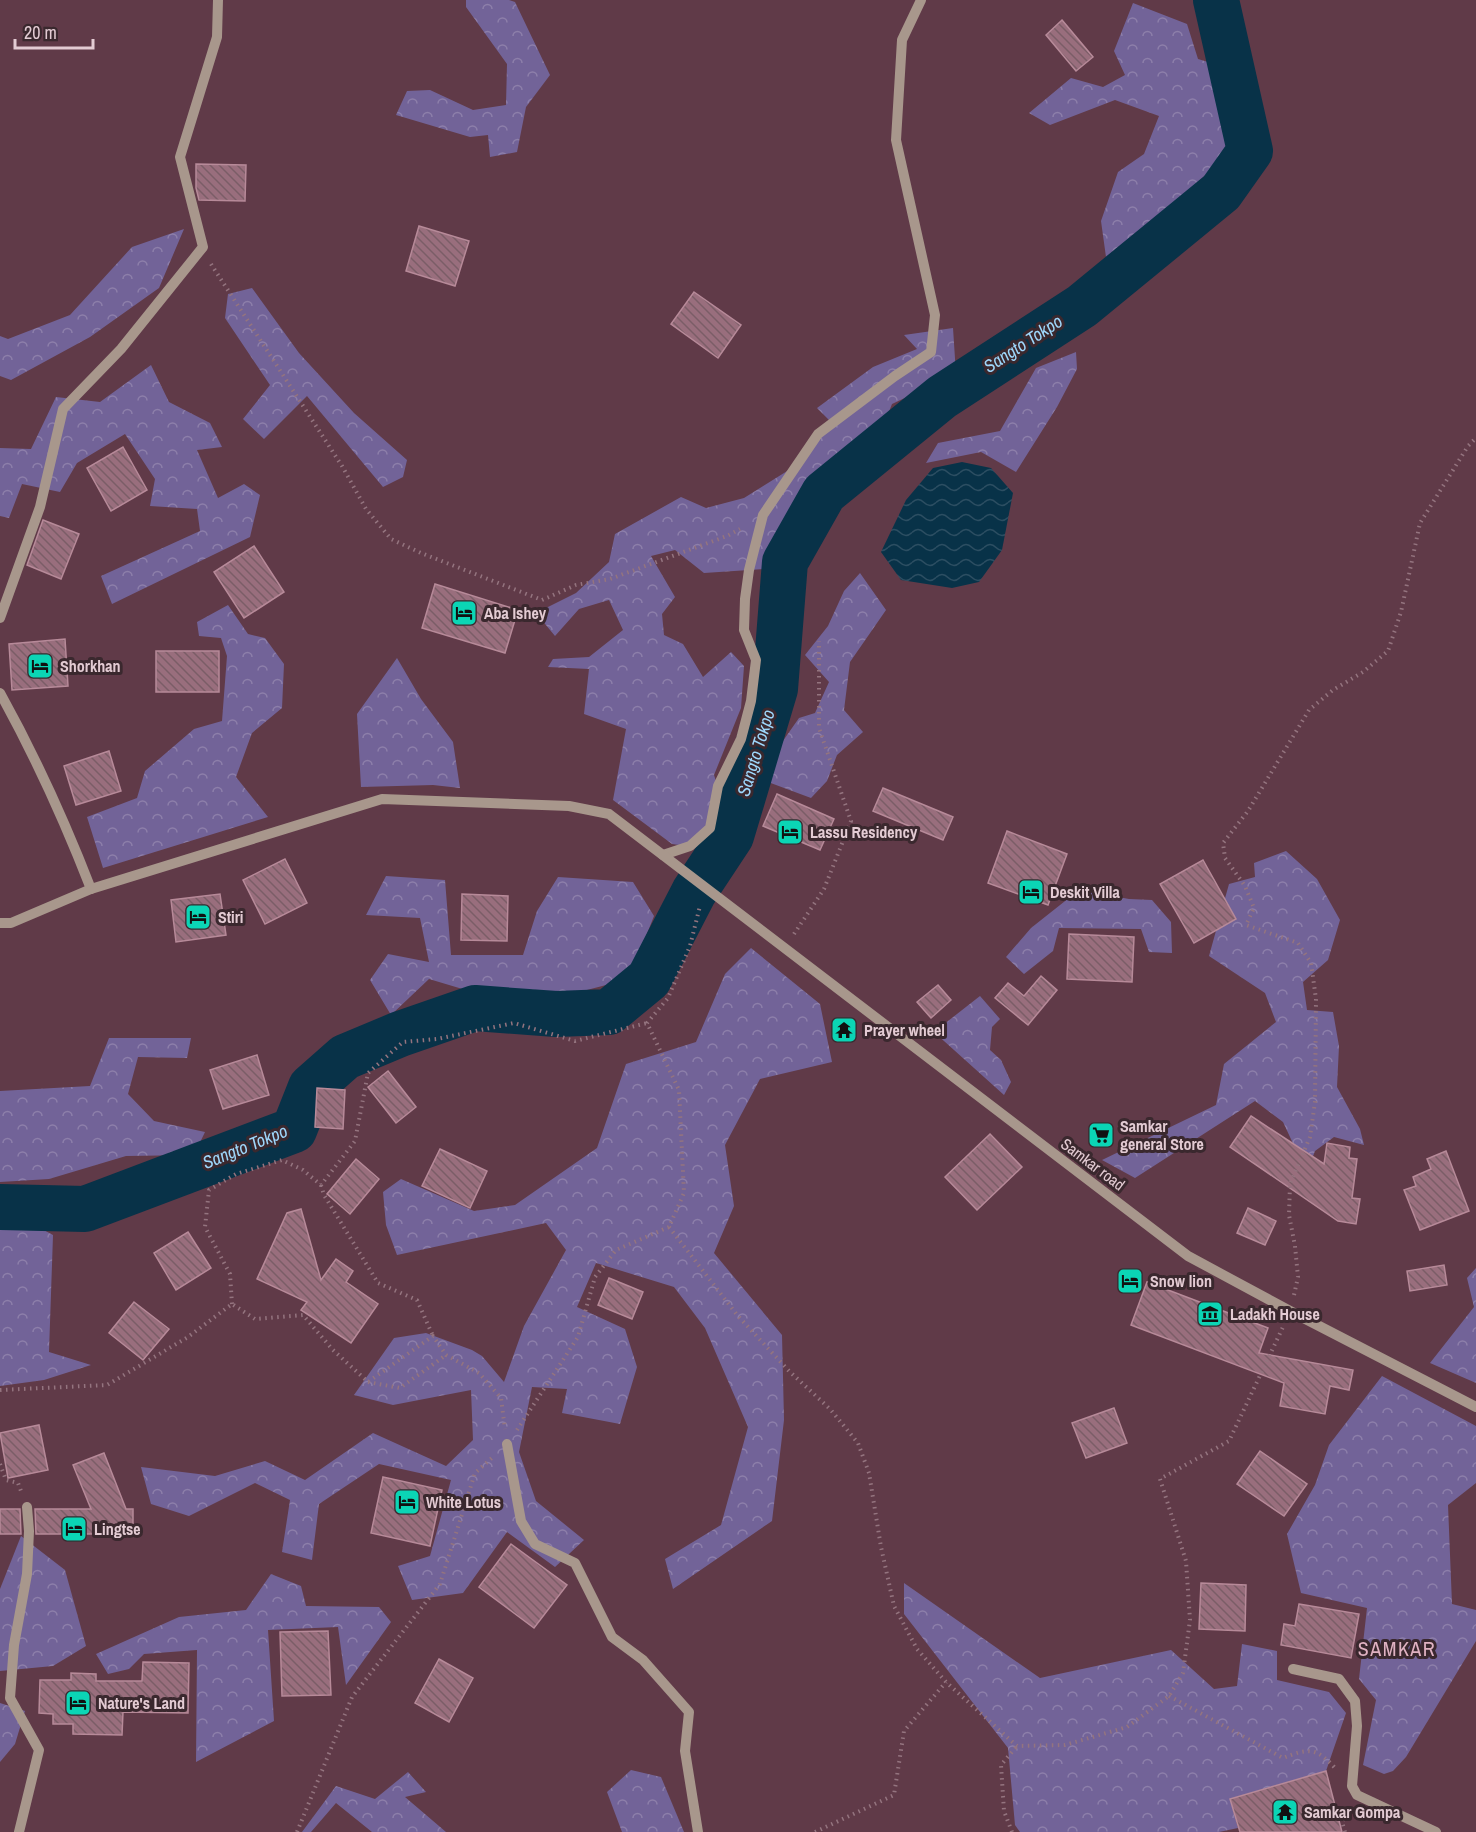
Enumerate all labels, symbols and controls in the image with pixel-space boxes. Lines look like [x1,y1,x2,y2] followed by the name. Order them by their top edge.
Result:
[15,12,93,50] scale bar
[24,20,57,45] text: 20 m
[978,309,1067,378] water label: Sangto Tokpo
[449,598,479,628] hotel icon: Aba Ishey
[484,602,547,624] place label: Aba Ishey
[25,651,55,681] hotel icon: Shorkhan
[60,655,121,677] place label: Shorkhan
[730,706,781,799] water label: Sangto Tokpo
[775,817,805,847] hotel icon: Lassu Residency
[810,821,918,843] place label: Lassu Residency
[1016,877,1046,907] hotel icon: Deskit Villa
[1050,881,1120,903] place label: Deskit Villa
[183,902,213,932] hotel icon: Stiri
[218,906,244,928] place label: Stiri
[829,1015,859,1045] temple icon: Prayer wheel
[864,1019,945,1041] place label: Prayer wheel
[1120,1115,1204,1155] place label: Samkar general Store
[199,1118,291,1175] water label: Sangto Tokpo
[1086,1120,1116,1150] supermarket icon: Samkar general Store
[1056,1133,1130,1195] street label: Samkar road
[1115,1266,1145,1296] hotel icon: Snow lion
[1150,1270,1212,1292] place label: Snow lion
[1195,1299,1225,1329] museum icon: Ladakh House
[1230,1303,1320,1325] place label: Ladakh House
[392,1487,422,1517] hotel icon: White Lotus
[426,1491,501,1513] place label: White Lotus
[59,1514,89,1544] hotel icon: Lingtse
[94,1518,141,1540] place label: Lingtse
[1358,1635,1436,1662] district label: SAMKAR
[63,1688,93,1718] hotel icon: Nature's Land
[98,1692,185,1714] place label: Nature's Land
[1270,1797,1300,1827] temple icon: Samkar Gompa
[1304,1801,1401,1823] place label: Samkar Gompa

